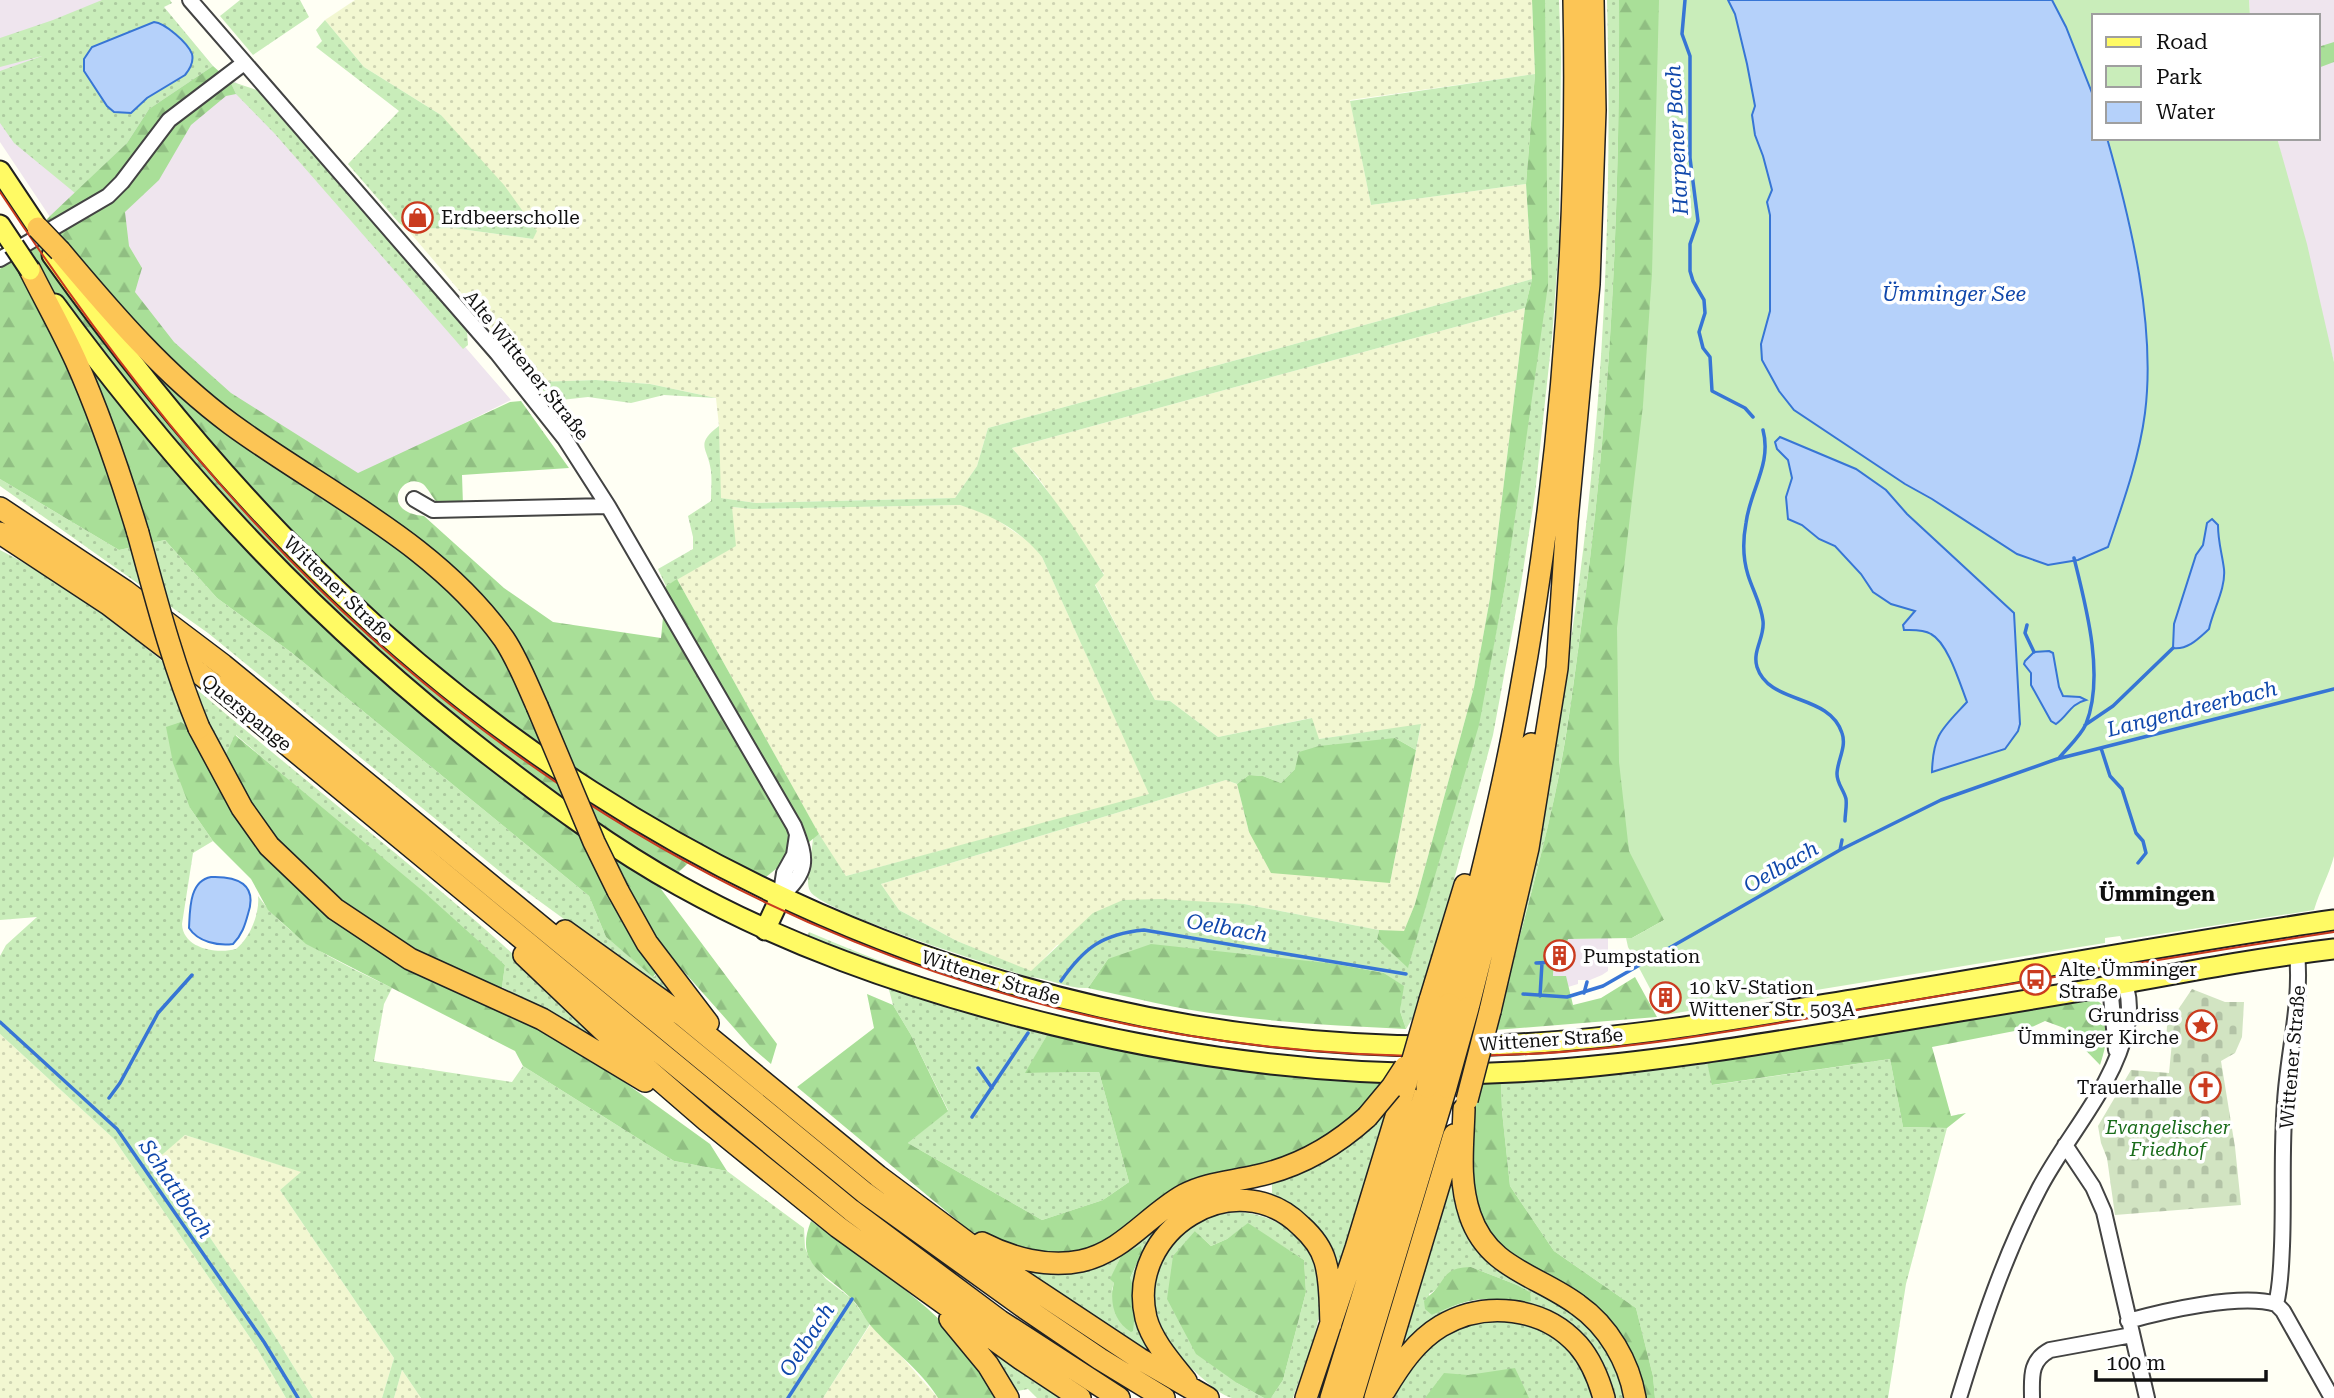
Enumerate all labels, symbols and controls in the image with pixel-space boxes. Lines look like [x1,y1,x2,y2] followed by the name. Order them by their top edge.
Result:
[2092,14,2320,140] legend
[2156,30,2208,54] text: Road
[1661,64,1693,217] water label: Harpener Bach
[2156,65,2202,89] text: Park
[2156,100,2216,124] text: Water
[401,200,435,234] shop icon: Erdbeerscholle
[441,206,580,229] place label: Erdbeerscholle
[1882,281,2026,306] water label: Ümminger See
[459,286,594,445] street label: Alte Wittener Straße
[279,531,399,648] street label: Wittener Straße
[197,669,297,756] street label: Querspange
[2103,676,2280,742] water label: Langendreerbach
[1739,836,1823,898] water label: Oelbach
[2099,881,2215,906] district label: Ümmingen
[1185,909,1270,947] water label: Oelbach
[1543,939,1577,973] building icon: Pumpstation
[919,945,1063,1010] street label: Wittener Straße
[1583,945,1700,968] place label: Pumpstation
[2059,958,2197,1003] place label: Alte Ümminger Straße
[2019,963,2053,997] bus stop icon: Alte Ümminger Straße
[1689,976,1856,1021] place label: 10 kV-Station Wittener Str. 503A
[1649,981,1683,1015] building icon: 10 kV-Station Wittener Str. 503A
[2275,984,2310,1130] street label: Wittener Straße
[2017,1004,2179,1049] place label: Grundriss Ümminger Kirche
[2185,1009,2219,1043] place icon: Grundriss Ümminger Kirche
[1478,1023,1624,1056] street label: Wittener Straße
[2188,1070,2222,1104] church icon: Trauerhalle
[2077,1076,2182,1099] place label: Trauerhalle
[2104,1116,2231,1161] park label: Evangelischer Friedhof
[134,1134,218,1243] water label: Schattbach
[775,1299,840,1381] water label: Oelbach
[2096,1338,2266,1382] scale bar
[2106,1351,2166,1375] text: 100 m

